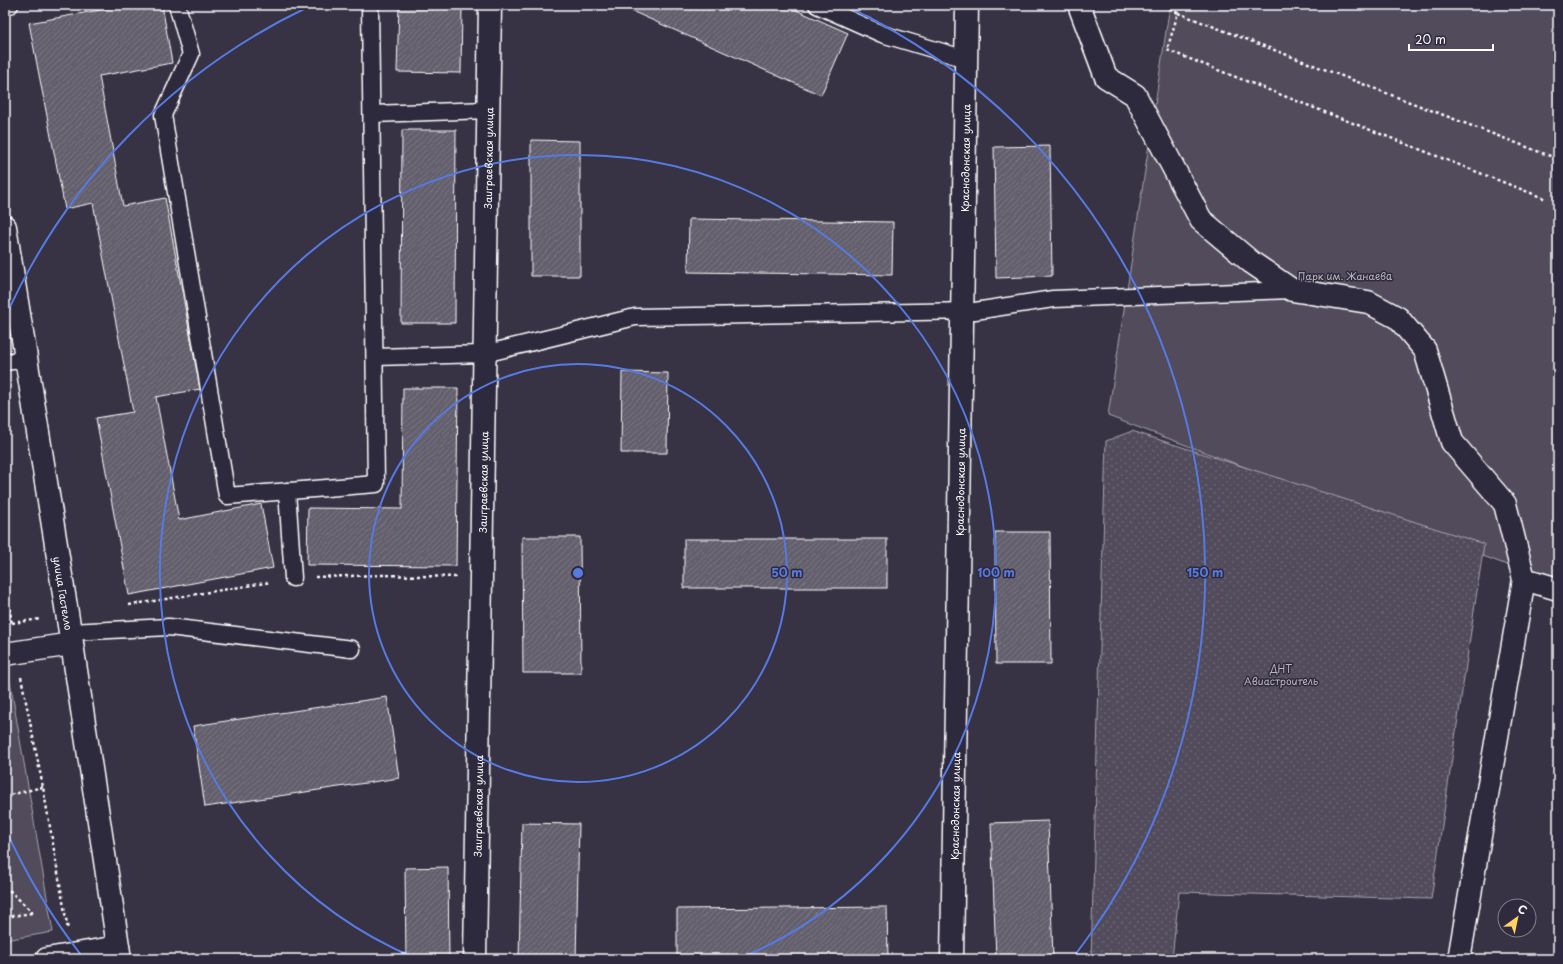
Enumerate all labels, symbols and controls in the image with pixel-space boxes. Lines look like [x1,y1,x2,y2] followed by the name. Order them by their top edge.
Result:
[1409,26,1493,52] scale bar
[1415,30,1446,48] text: 20 m
[956,103,973,212] street label: Краснодонская улица
[479,106,496,210] street label: Заиграевская улица
[1298,268,1393,283] park label: Парк им. Жанаева
[951,427,968,536] street label: Краснодонская улица
[474,430,491,534] street label: Заиграевская улица
[51,555,77,632] street label: улица Гастелло
[771,563,803,581] text: 50 m
[977,563,1015,581] text: 100 m
[1187,563,1223,581] text: 150 m
[571,566,585,580] centre of rings
[1244,661,1318,688] park label: ДНТ Авиастроитель
[946,751,963,860] street label: Краснодонская улица
[469,754,486,858] street label: Заиграевская улица
[1497,898,1537,938] north arrow
[1515,900,1531,919] text: С

